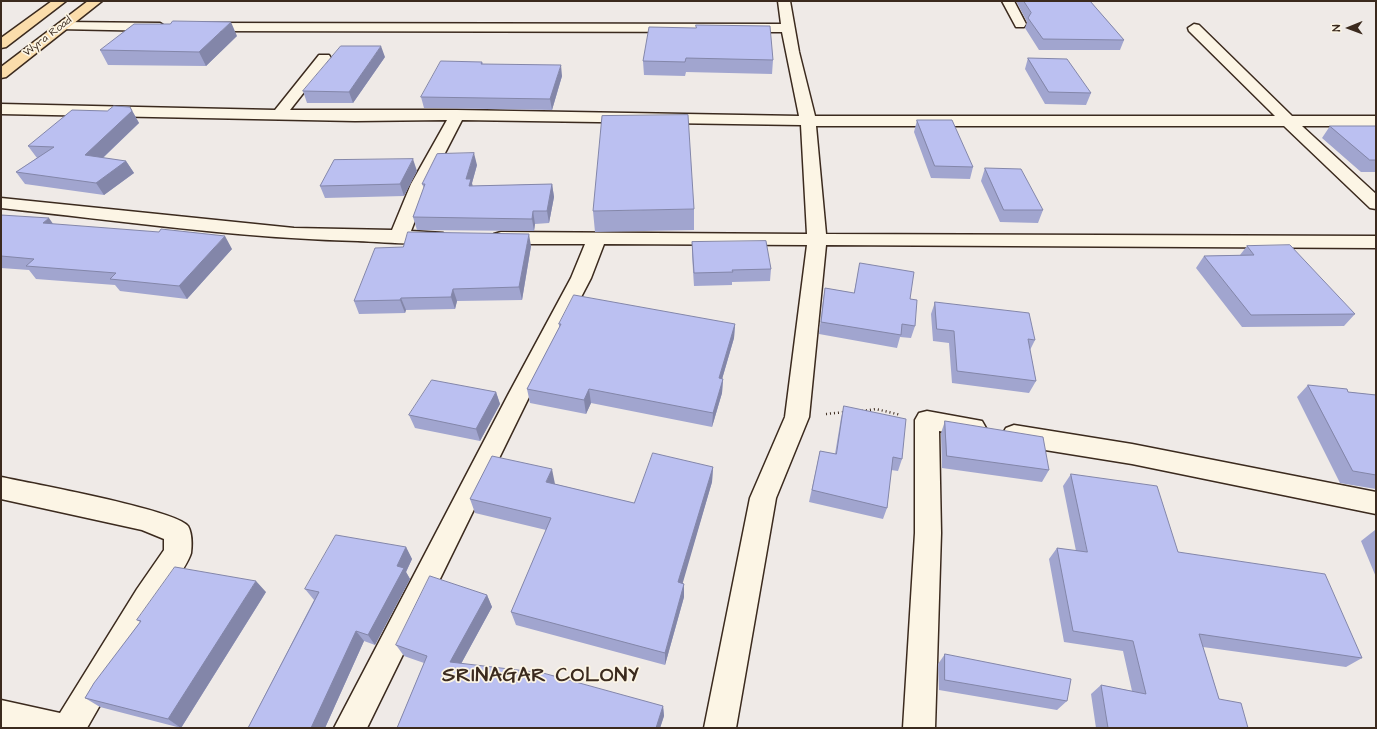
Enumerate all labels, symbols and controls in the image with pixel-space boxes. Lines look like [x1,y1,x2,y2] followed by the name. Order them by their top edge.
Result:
[1329,8,1369,48] north arrow
[21,14,75,60] street label: Wyra Road
[1329,25,1344,32] text: N
[442,665,640,689] district label: SRINAGAR COLONY

